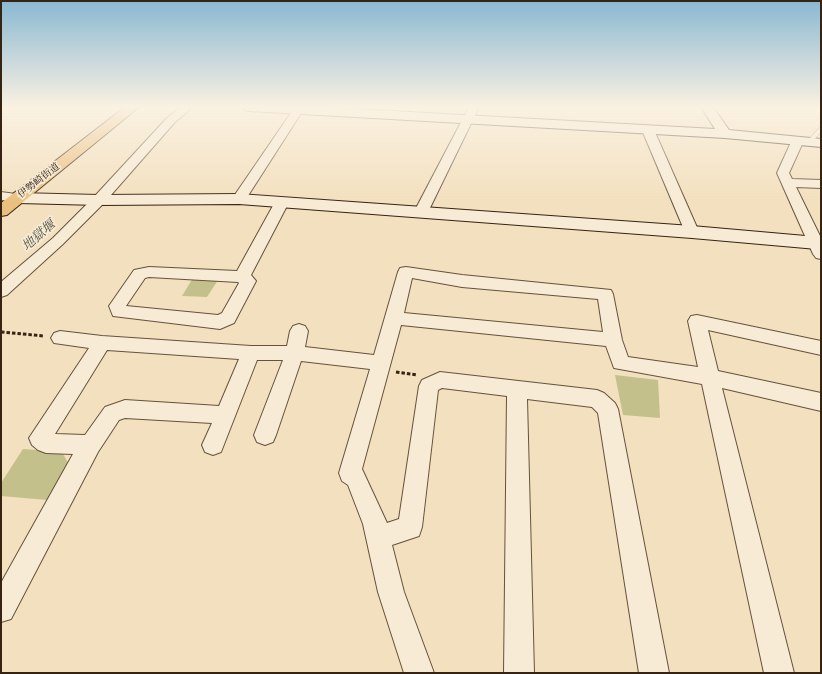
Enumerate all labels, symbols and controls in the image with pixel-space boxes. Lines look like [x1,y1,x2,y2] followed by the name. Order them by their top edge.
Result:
[16,161,62,201] street label: 伊勢崎街道
[19,217,59,255] water label: 地獄堰

